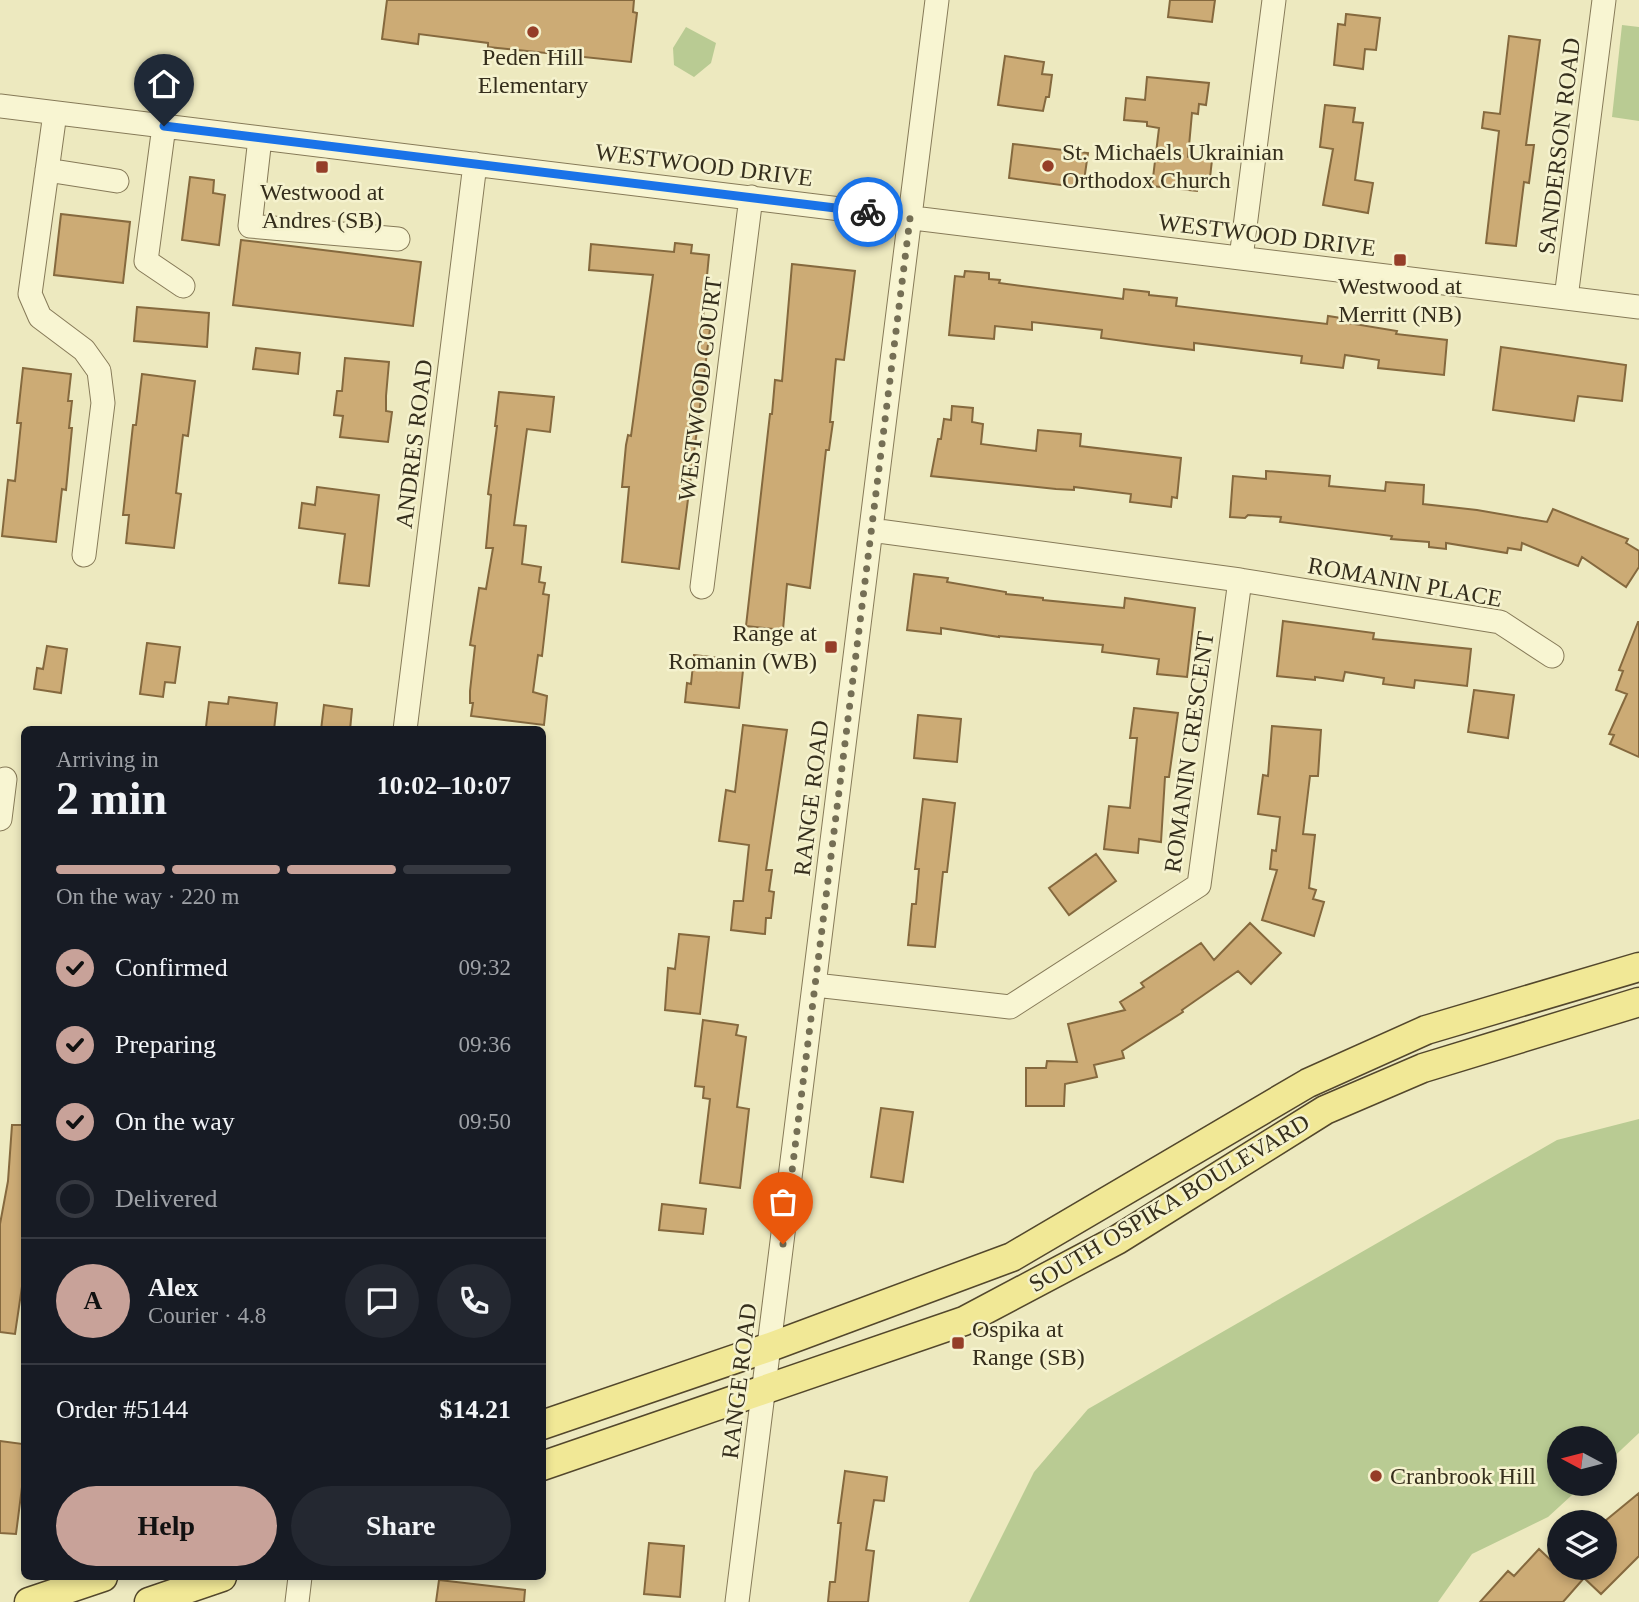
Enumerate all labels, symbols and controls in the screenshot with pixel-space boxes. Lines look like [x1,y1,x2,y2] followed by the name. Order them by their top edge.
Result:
[525,24,541,40] marker: Peden Hill Elementary
[1533,36,1585,256] street label: SANDERSON ROAD
[478,44,588,98] place label: Peden Hill Elementary
[134,54,194,126] pin
[145,65,183,103] icon: home
[594,139,814,191] street label: WESTWOOD DRIVE
[1062,139,1284,193] place label: St. Michaels Ukrainian Orthodox Church
[1040,158,1056,174] marker: St. Michaels Ukrainian Orthodox Church
[314,159,330,175] marker: Westwood at Andres (SB)
[833,177,903,247] courier
[260,179,384,233] place label: Westwood at Andres (SB)
[849,193,887,231] icon: bike
[1157,209,1377,261] street label: WESTWOOD DRIVE
[1392,252,1408,268] marker: Westwood at Merritt (NB)
[1338,273,1462,327] place label: Westwood at Merritt (NB)
[673,275,727,503] street label: WESTWOOD COURT
[391,358,437,530] street label: ANDRES ROAD
[1306,552,1504,612] street label: ROMANIN PLACE
[668,620,817,674] place label: Range at Romanin (WB)
[1159,629,1219,874] street label: ROMANIN CRESCENT
[823,639,839,655] marker: Range at Romanin (WB)
[789,719,833,877] street label: RANGE ROAD
[56,747,159,772] text: Arriving in
[377,771,511,800] text: 10:02–10:07
[56,773,167,824] text: 2 min
[56,884,239,909] text: On the way · 220 m
[56,949,94,987] icon: check
[115,953,228,982] text: Confirmed
[459,955,511,980] text: 09:32
[56,1026,94,1064] icon: check
[115,1030,216,1059] text: Preparing
[459,1032,511,1057] text: 09:36
[56,1103,94,1141] icon: check
[115,1107,235,1136] text: On the way
[459,1109,511,1134] text: 09:50
[1024,1109,1314,1297] street label: SOUTH OSPIKA BOULEVARD
[753,1172,813,1244] pin
[764,1183,802,1221] icon: bag
[115,1184,218,1213] text: Delivered
[345,1264,419,1338] button: chat
[437,1264,511,1338] button: phone
[148,1273,199,1302] text: Alex
[84,1286,102,1315] text: A
[717,1302,761,1460] street label: RANGE ROAD
[148,1303,266,1328] text: Courier · 4.8
[972,1316,1085,1370] place label: Ospika at Range (SB)
[950,1335,966,1351] marker: Ospika at Range (SB)
[56,1395,188,1424] text: Order #5144
[440,1395,511,1424] text: $14.21
[1547,1426,1617,1496] north arrow
[1547,1426,1617,1580] map controls
[1390,1463,1536,1489] place label: Cranbrook Hill
[1368,1468,1384,1484] marker: Cranbrook Hill
[56,1486,277,1566] button: Help
[291,1486,511,1566] button: Share
[1547,1510,1617,1580] button: layers

